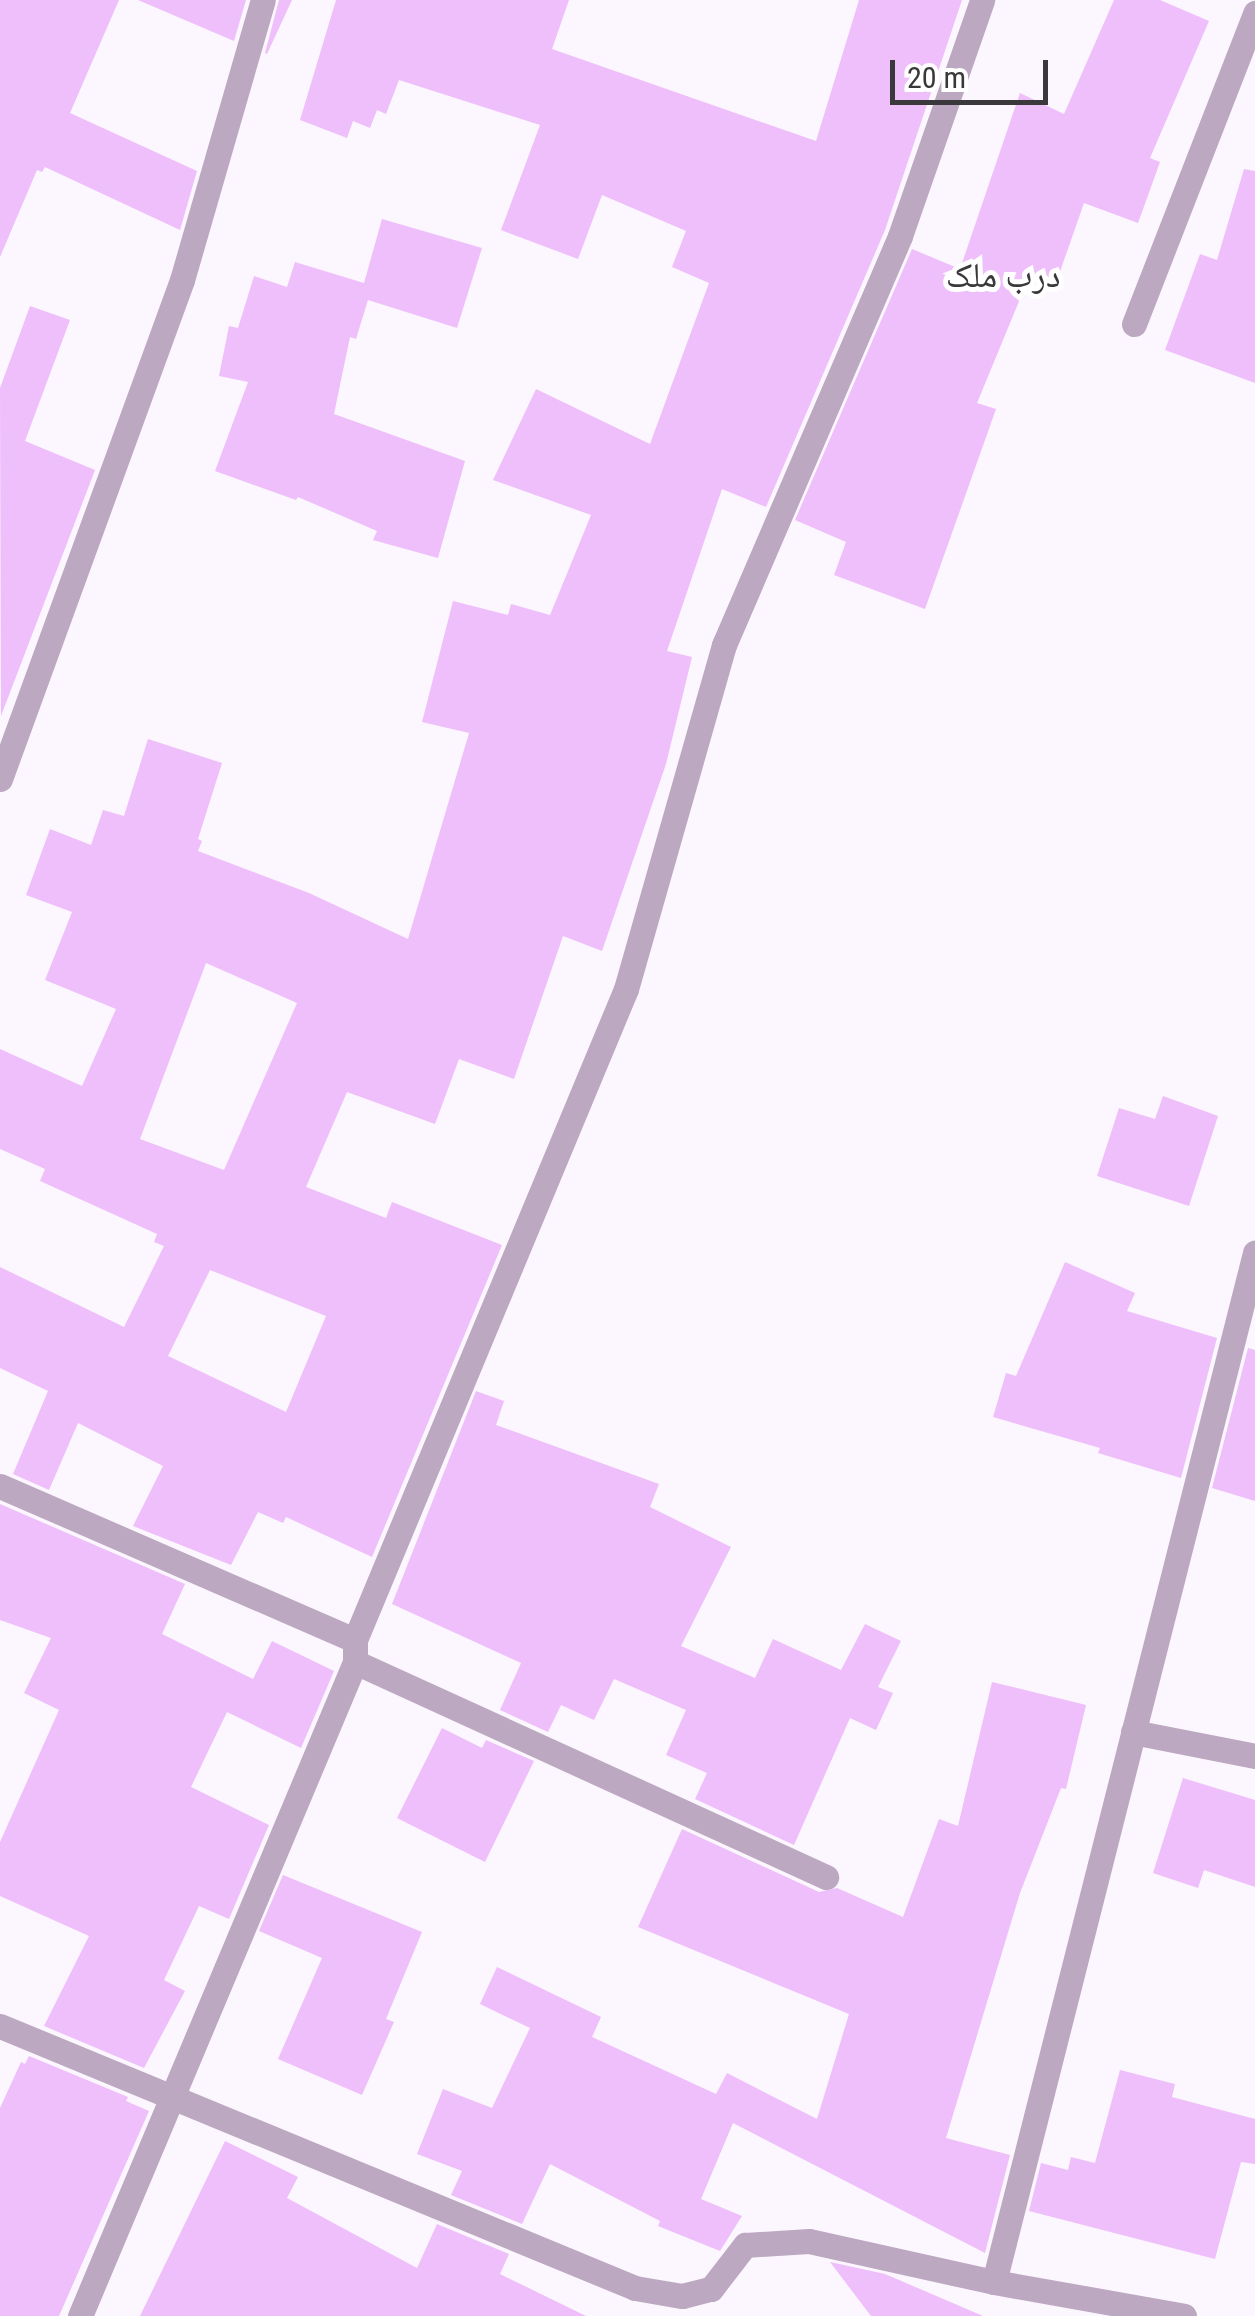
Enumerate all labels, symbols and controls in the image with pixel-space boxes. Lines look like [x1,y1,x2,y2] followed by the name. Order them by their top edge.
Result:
[895,40,1052,102] scale bar
[907,60,966,95] text: 20 m
[946,255,1060,297] district label: درب ملک

